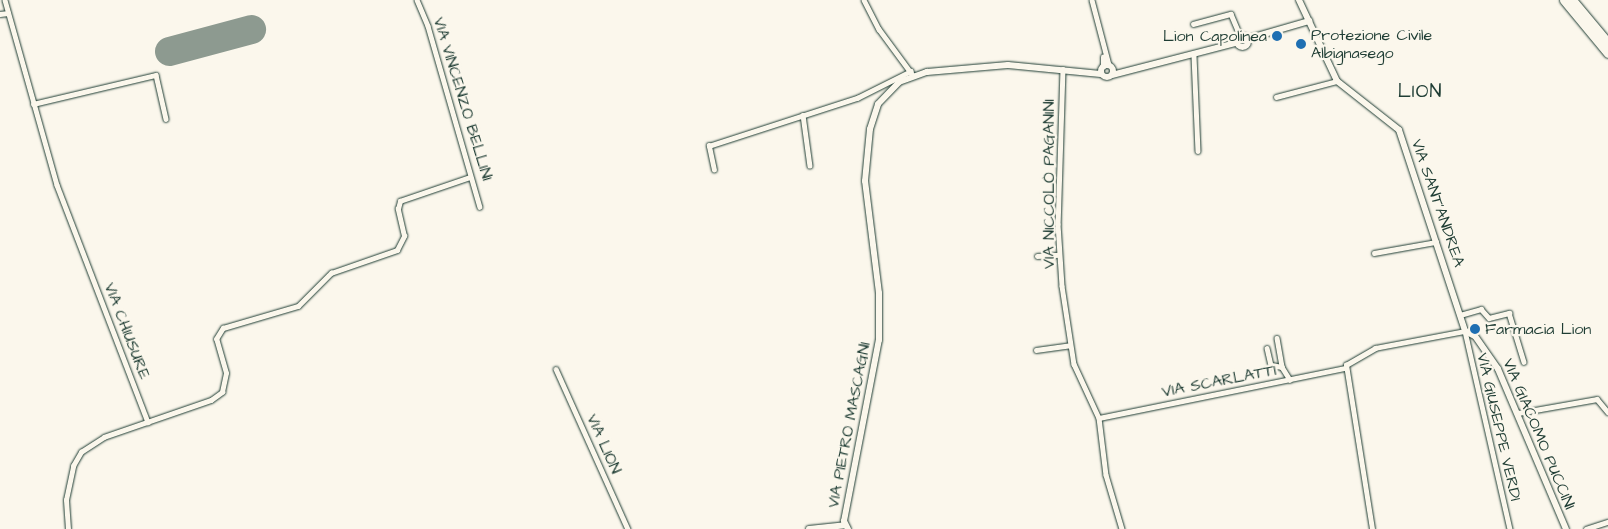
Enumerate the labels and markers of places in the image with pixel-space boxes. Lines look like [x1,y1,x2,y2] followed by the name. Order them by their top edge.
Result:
[1311,25,1432,63] place label: Protezione Civile Albignasego
[1163,26,1267,46] place label: Lion Capolinea
[1271,30,1283,42] marker: Lion Capolinea
[1295,38,1307,50] marker: Protezione Civile Albignasego
[1485,319,1591,339] place label: Farmacia Lion
[1469,323,1481,335] marker: Farmacia Lion

